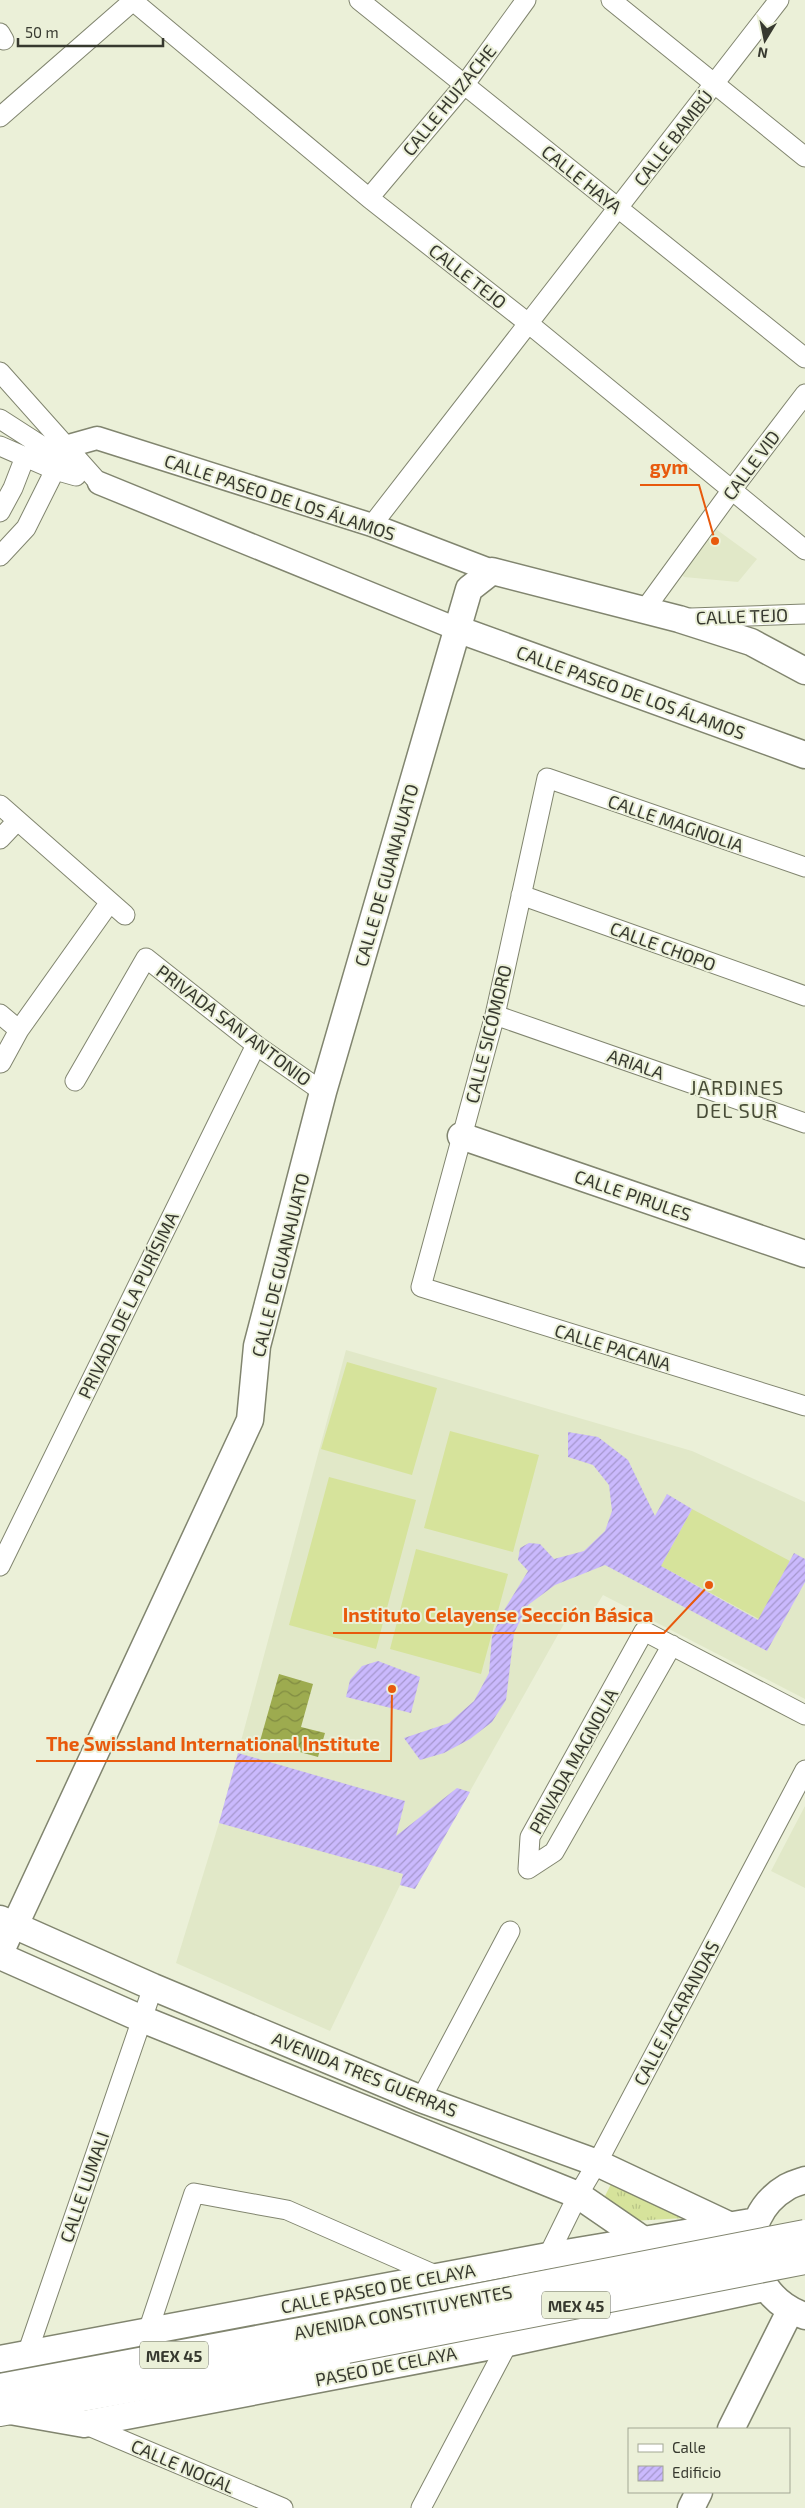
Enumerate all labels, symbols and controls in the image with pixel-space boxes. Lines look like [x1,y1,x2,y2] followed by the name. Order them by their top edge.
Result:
[18,15,162,47] scale bar
[740,15,790,65] north arrow
[25,23,59,41] text: 50 m
[398,40,500,160] street label: CALLE HUIZACHE
[756,44,769,63] text: N
[629,86,717,190] street label: CALLE BAMBÚ
[537,140,627,218] street label: CALLE HAYA
[425,239,511,313] street label: CALLE TEJO
[718,426,784,504] street label: CALLE VID
[162,449,398,545] street label: CALLE PASEO DE LOS ÁLAMOS
[640,451,699,485] callout: gym
[650,455,688,479] text: gym
[695,603,789,629] street label: CALLE TEJO
[514,640,748,744] street label: CALLE PASEO DE LOS ÁLAMOS
[349,781,423,969] street label: CALLE DE GUANAJUATO
[605,789,748,857] street label: CALLE MAGNOLIA
[607,917,719,975] street label: CALLE CHOPO
[152,960,316,1090] street label: PRIVADA SAN ANTONIO
[460,962,516,1106] street label: CALLE SICÓMORO
[605,1044,668,1084] street label: ARIALA
[690,1075,784,1122] district label: JARDINES DEL SUR
[572,1165,694,1225] street label: CALLE PIRULES
[246,1171,314,1359] street label: CALLE DE GUANAJUATO
[73,1207,183,1402] street label: PRIVADA DE LA PURÍSIMA
[552,1319,675,1375] street label: CALLE PACANA
[333,1599,664,1633] callout: Instituto Celayense Sección Básica
[343,1603,653,1627] text: Instituto Celayense Sección Básica
[524,1684,622,1838] street label: PRIVADA MAGNOLIA
[36,1727,391,1761] callout: The Swissland International Institute
[46,1732,380,1755] text: The Swissland International Institute
[629,1937,723,2089] street label: CALLE JACARANDAS
[269,2027,461,2121] street label: AVENIDA TRES GUERRAS
[55,2129,113,2245] street label: CALLE LUMALI
[279,2258,478,2318] street label: CALLE PASEO DE CELAYA
[292,2280,514,2344] street label: AVENIDA CONSTITUYENTES
[542,2292,610,2318] road number: MEX 45
[313,2341,459,2391] street label: PASEO DE CELAYA
[140,2342,208,2368] road number: MEX 45
[628,2428,790,2493] legend
[128,2434,238,2498] street label: CALLE NOGAL
[672,2438,706,2456] text: Calle
[672,2463,721,2481] text: Edificio

